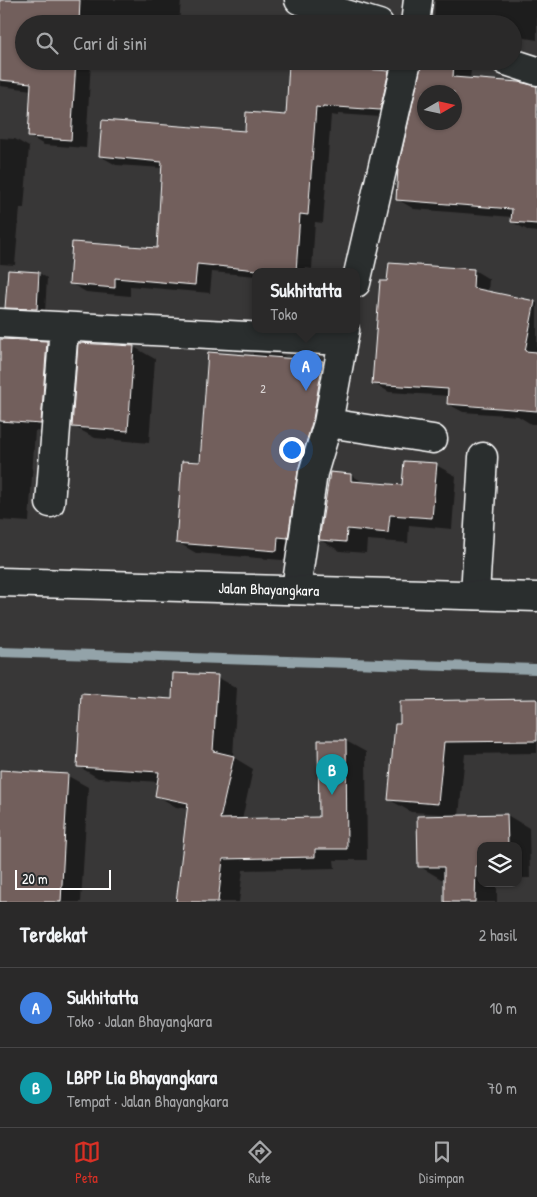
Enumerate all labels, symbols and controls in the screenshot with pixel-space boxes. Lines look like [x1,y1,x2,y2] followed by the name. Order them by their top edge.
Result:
[15,15,522,70] search box
[33,29,61,57] icon: search
[73,30,147,56] text: Cari di sini
[417,85,462,130] north arrow
[252,268,360,333] popup
[271,277,341,303] text: Sukhitatta
[271,303,298,325] text: Toko
[290,350,322,391] pin: A
[260,380,266,397] house number: 2
[279,437,305,463] your location
[218,577,320,601] street label: Jalan Bhayangkara
[316,754,348,795] pin: B
[477,842,522,887] map controls
[477,842,522,887] button: layers
[15,867,111,890] scale bar
[22,869,48,888] text: 20 m
[20,920,87,949] text: Terdekat
[479,924,517,946] text: 2 hasil
[67,984,138,1010] text: Sukhitatta
[32,997,40,1019] text: A
[489,997,517,1019] text: 10 m
[67,1010,212,1032] text: Toko · Jalan Bhayangkara
[67,1064,217,1090] text: LBPP Lia Bhayangkara
[32,1077,40,1099] text: B
[487,1077,517,1099] text: 70 m
[67,1090,228,1112] text: Tempat · Jalan Bhayangkara
[73,1138,101,1187] tab: Peta
[246,1138,274,1187] tab: Rute
[419,1138,464,1187] tab: Disimpan

